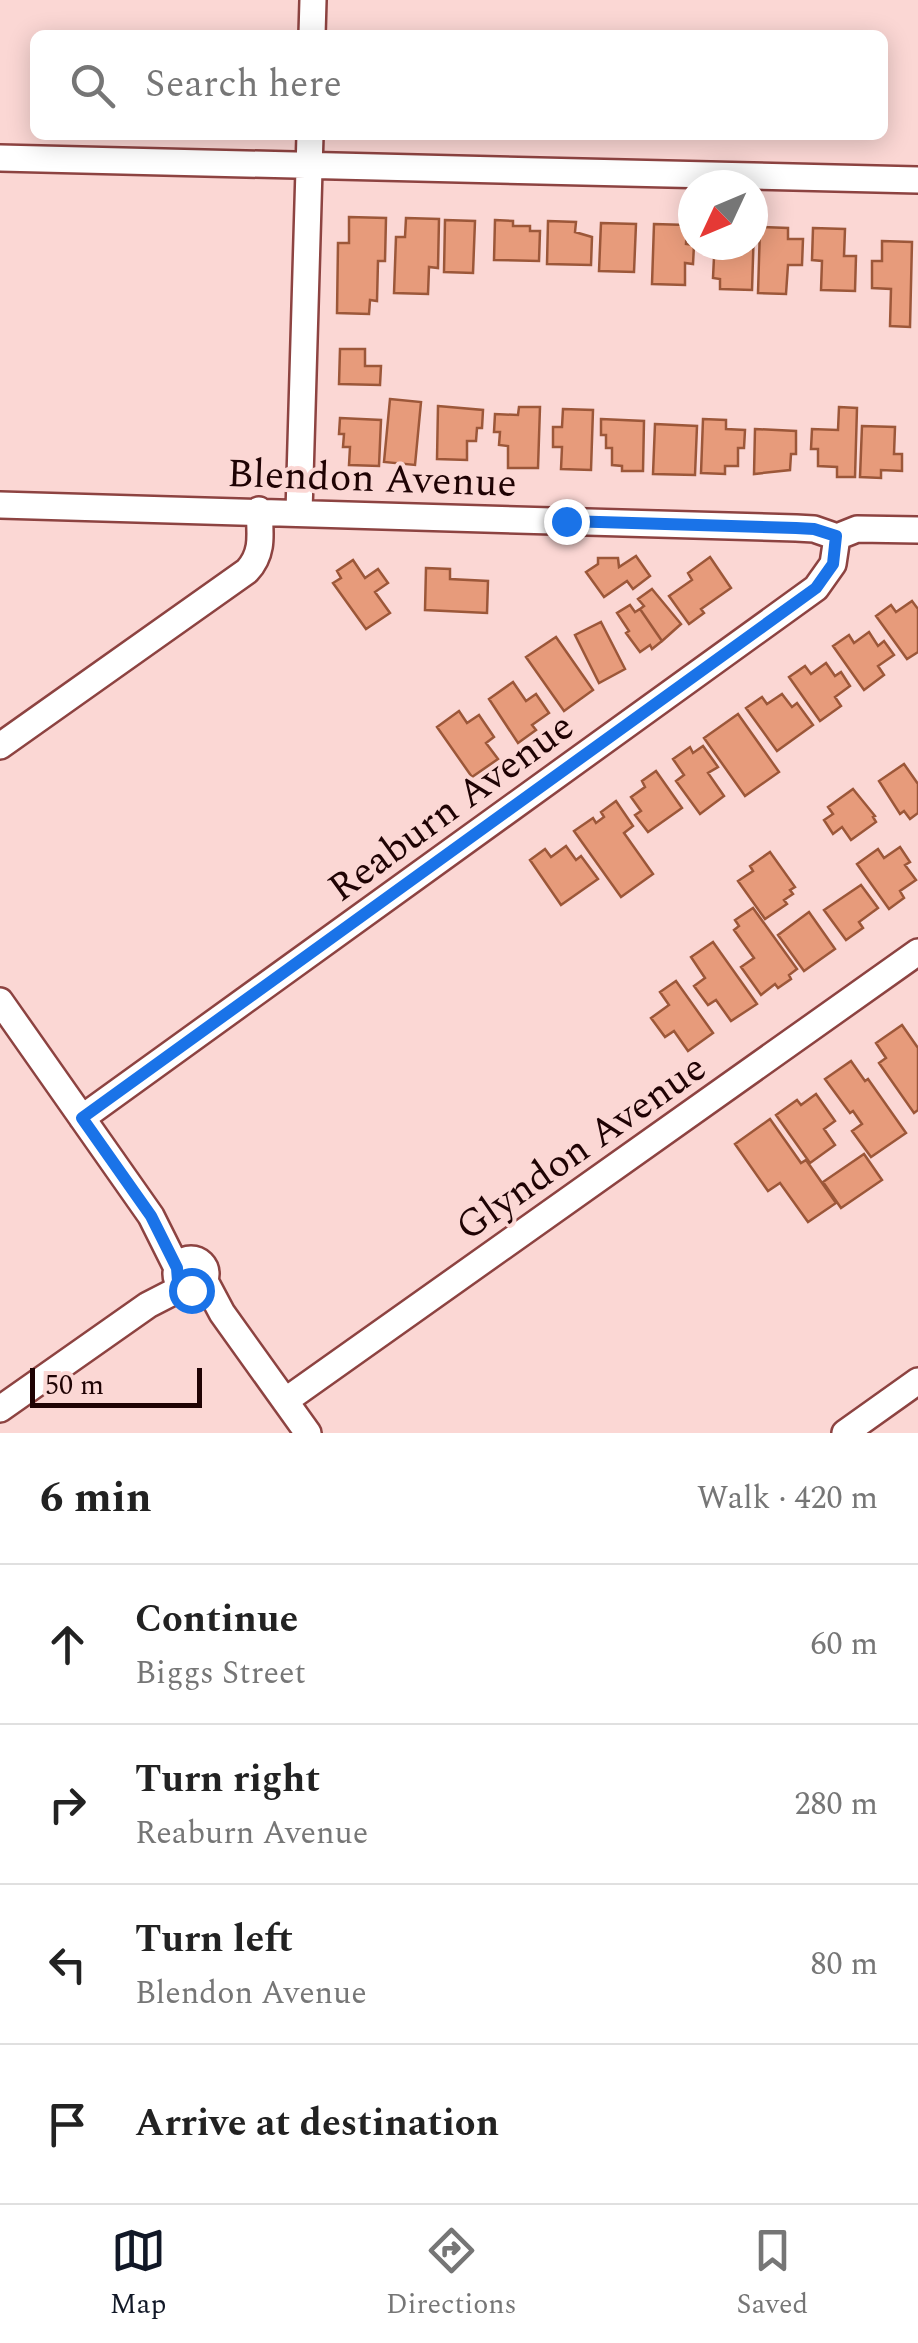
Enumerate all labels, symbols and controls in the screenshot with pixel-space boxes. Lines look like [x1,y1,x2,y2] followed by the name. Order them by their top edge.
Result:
[30,30,888,140] search box
[145,56,342,114] text: Search here
[65,58,120,113] icon: search
[678,170,768,260] north arrow
[226,444,518,515] street label: Blendon Avenue
[544,499,590,545] route end
[316,698,587,918] street label: Reaburn Avenue
[443,1039,719,1257] street label: Glyndon Avenue
[169,1268,215,1314] route start
[30,1363,202,1408] scale bar
[45,1364,104,1407] text: 50 m
[40,1467,152,1530] text: 6 min
[697,1474,878,1523] text: Walk · 420 m
[135,1591,298,1649] text: Continue
[40,1617,95,1672] icon: ahead
[810,1620,878,1669] text: 60 m
[135,1649,306,1698] text: Biggs Street
[135,1751,320,1809] text: Turn right
[40,1777,95,1832] icon: right
[794,1780,878,1829] text: 280 m
[135,1809,368,1858] text: Reaburn Avenue
[135,1911,293,1969] text: Turn left
[40,1937,95,1992] icon: left
[810,1940,878,1989] text: 80 m
[135,1969,367,2018] text: Blendon Avenue
[135,2095,499,2153] text: Arrive at destination
[40,2097,95,2152] icon: arrive
[110,2223,166,2326] tab: Map
[386,2223,517,2326] tab: Directions
[736,2223,808,2326] tab: Saved

